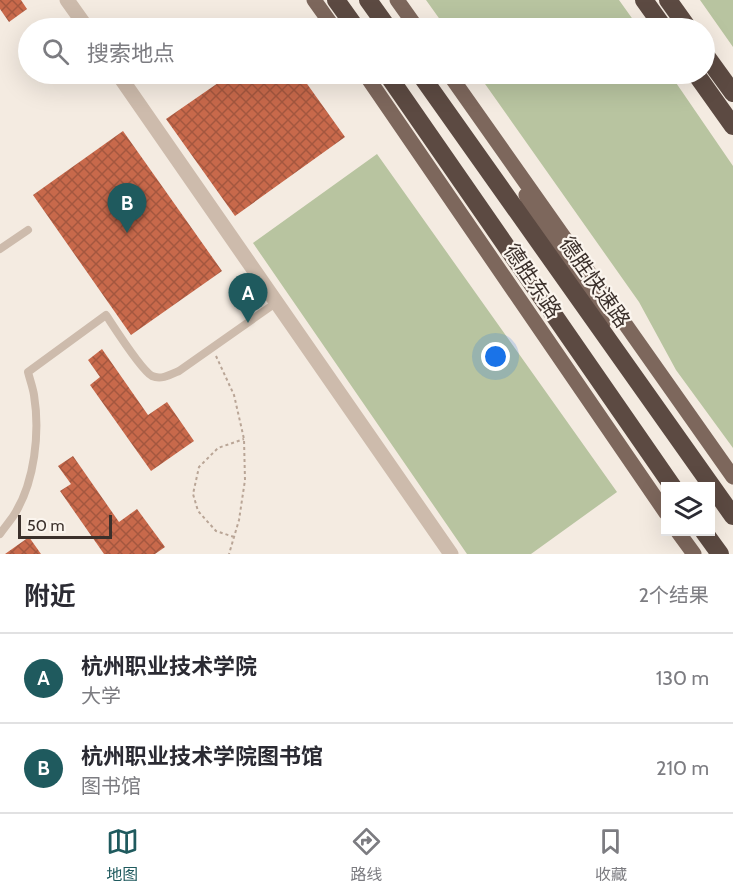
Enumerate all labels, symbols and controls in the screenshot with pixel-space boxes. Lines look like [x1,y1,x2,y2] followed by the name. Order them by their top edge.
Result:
[18,18,715,84] search box
[39,35,72,68] icon: search
[87,40,175,67] text: 搜索地点
[108,184,146,233] pin: B
[555,232,635,332] street label: 德胜快速路
[499,239,567,323] street label: 德胜东路
[228,274,268,323] pin: A
[481,342,510,371] your location
[661,482,715,536] map controls
[661,482,715,536] button: layers
[18,512,112,540] scale bar
[27,516,64,535] text: 50 m
[24,580,76,612] text: 附近
[639,583,709,607] text: 2个结果
[81,653,257,680] text: 杭州职业技术学院
[37,666,50,690] text: A
[656,666,709,690] text: 130 m
[81,684,121,708] text: 大学
[81,743,323,770] text: 杭州职业技术学院图书馆
[37,756,50,780] text: B
[656,756,709,780] text: 210 m
[81,774,141,798] text: 图书馆
[106,825,139,885] tab: 地图
[350,825,383,885] tab: 路线
[594,825,627,885] tab: 收藏

